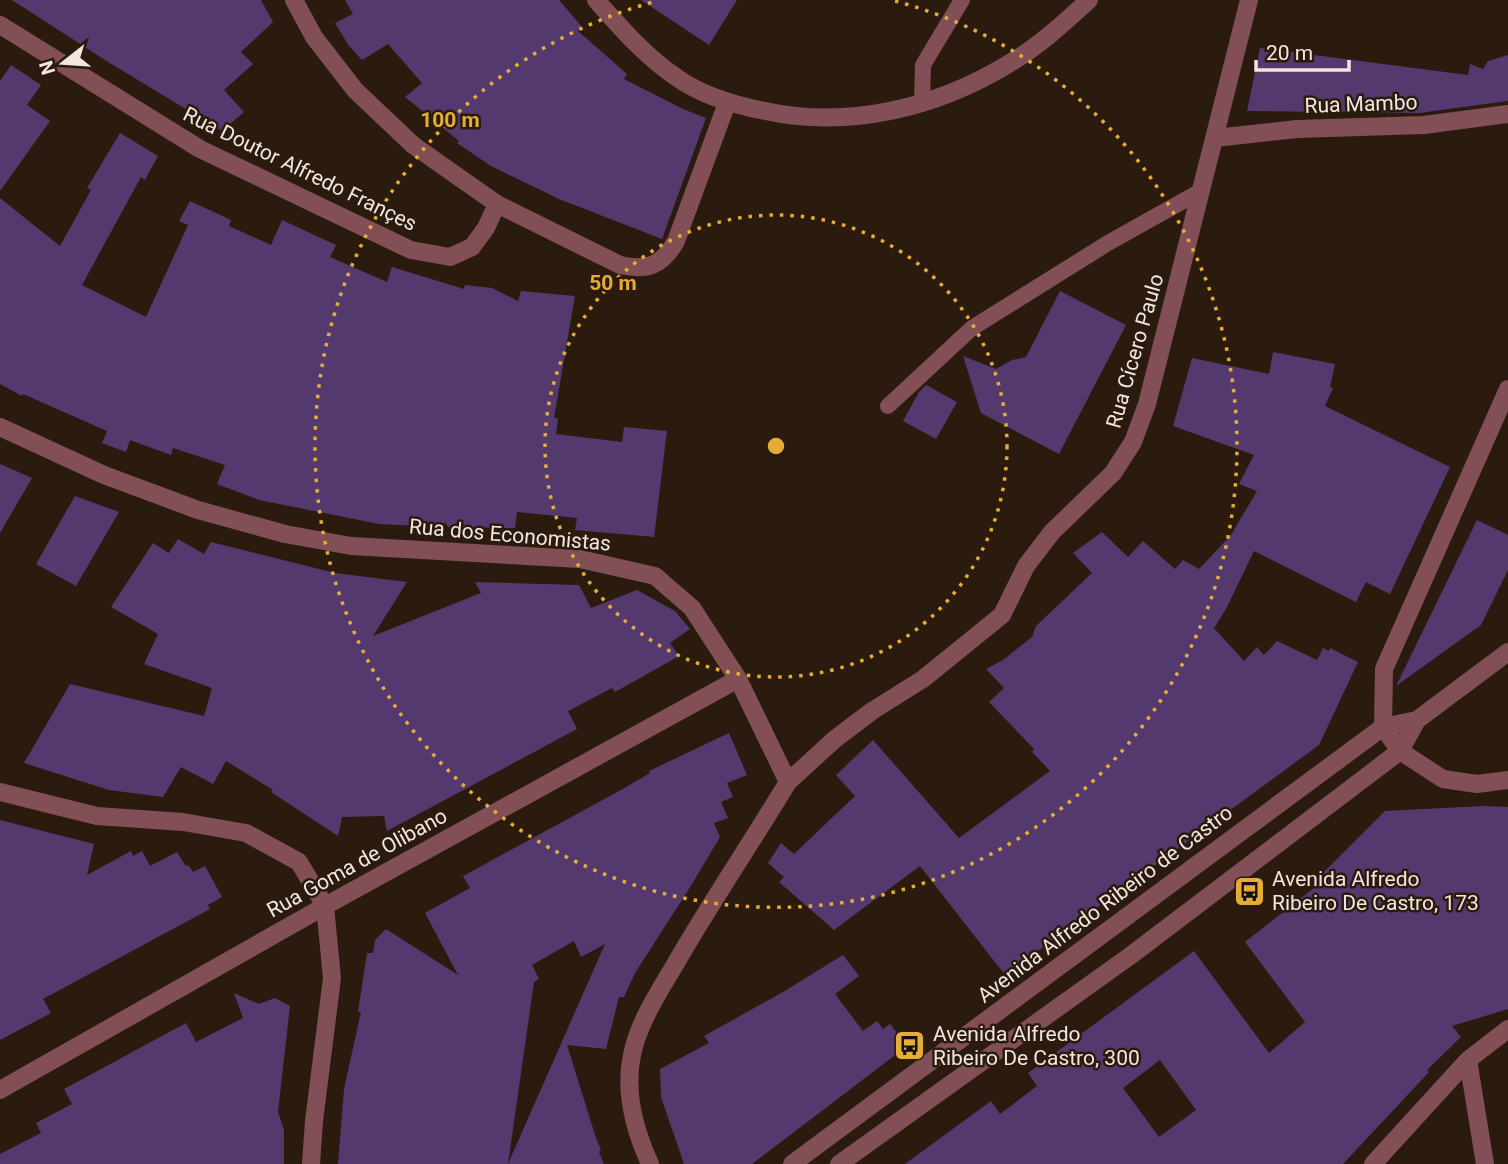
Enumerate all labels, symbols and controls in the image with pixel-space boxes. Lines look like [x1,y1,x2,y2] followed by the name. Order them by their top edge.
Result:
[28,28,98,98] north arrow
[1256,28,1349,72] scale bar
[1266,41,1313,65] text: 20 m
[34,58,60,78] text: N
[1304,90,1418,118] street label: Rua Mambo
[179,102,421,236] street label: Rua Doutor Alfredo Françes
[420,108,480,132] text: 100 m
[589,271,637,295] text: 50 m
[1101,271,1169,431] street label: Rua Cícero Paulo
[764,434,788,458] centre of rings
[408,514,612,556] street label: Rua dos Economistas
[973,800,1237,1008] street label: Avenida Alfredo Ribeiro de Castro
[263,804,451,922] street label: Rua Goma de Olibano
[1272,867,1479,915] place label: Avenida Alfredo Ribeiro De Castro, 173
[1232,874,1266,908] bus stop icon: Avenida Alfredo Ribeiro De Castro, 173
[933,1022,1140,1070] place label: Avenida Alfredo Ribeiro De Castro, 300
[893,1029,927,1063] bus stop icon: Avenida Alfredo Ribeiro De Castro, 300

